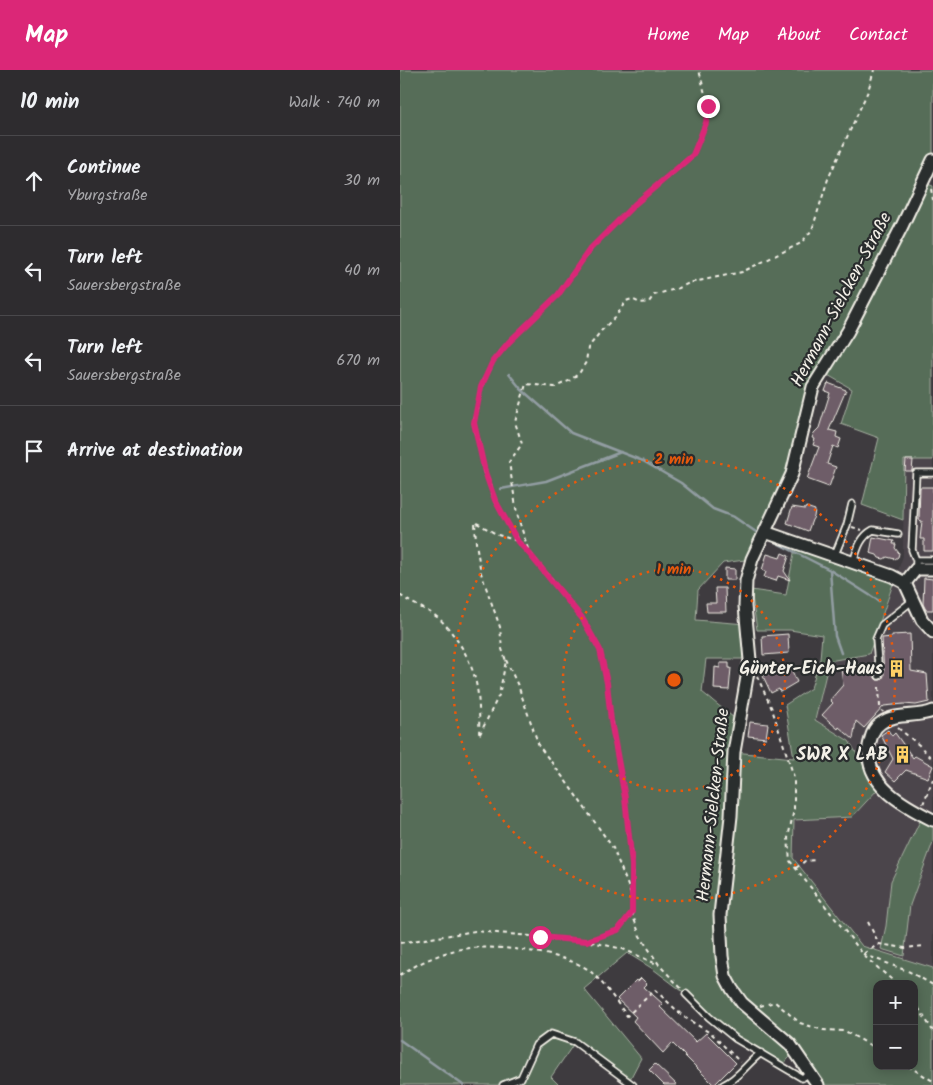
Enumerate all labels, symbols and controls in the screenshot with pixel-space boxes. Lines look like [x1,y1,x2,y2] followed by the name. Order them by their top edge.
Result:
[25,16,68,55] text: Map
[647,21,690,50] text: Home
[718,21,749,50] text: Map
[777,21,821,50] text: About
[849,21,908,50] text: Contact
[20,86,80,119] text: 10 min
[289,90,380,115] text: Walk · 740 m
[697,95,720,118] route end
[67,153,140,183] text: Continue
[20,167,48,195] icon: ahead
[344,168,380,193] text: 30 m
[67,183,148,208] text: Yburgstraße
[784,207,900,393] street label: Hermann-Sielcken-Straße
[67,243,142,273] text: Turn left
[20,257,48,285] icon: left
[344,258,380,283] text: 40 m
[67,273,181,298] text: Sauersbergstraße
[67,333,142,363] text: Turn left
[20,347,48,375] icon: left
[337,348,380,373] text: 670 m
[67,363,181,388] text: Sauersbergstraße
[67,436,243,466] text: Arrive at destination
[20,437,48,465] icon: arrive
[654,448,694,472] text: 2 min
[657,558,691,582] text: 1 min
[740,655,884,684] place label: Günter-Eich-Haus
[887,659,907,679] building icon: Günter-Eich-Haus
[665,671,683,689] centre of rings
[689,707,739,903] street label: Hermann-Sielcken-Straße
[796,741,888,770] place label: SWR X LAB
[892,745,912,765] building icon: SWR X LAB
[529,926,552,949] route start
[873,980,918,1070] map controls
[873,980,918,1025] button: +
[873,1025,918,1070] button: −

